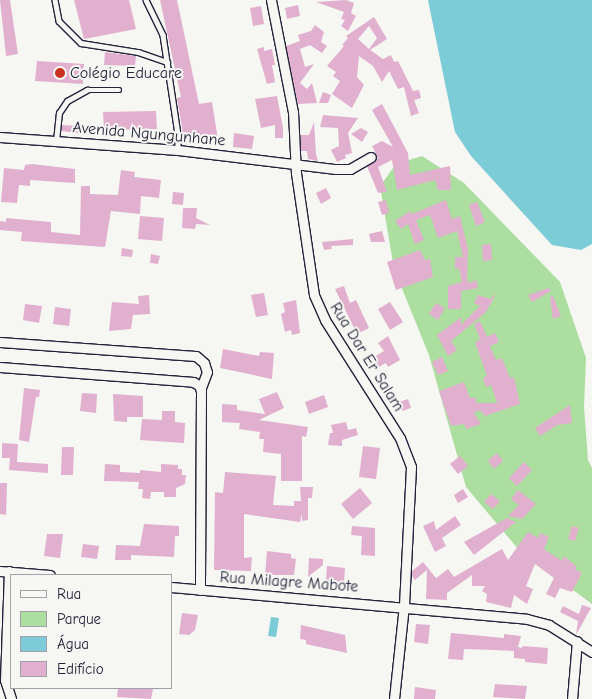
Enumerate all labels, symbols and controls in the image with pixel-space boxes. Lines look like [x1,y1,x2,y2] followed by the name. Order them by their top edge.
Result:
[70,63,182,83] place label: Colégio Educare
[54,67,66,79] marker: Colégio Educare
[72,118,226,150] street label: Avenida Ngungunhane
[326,299,408,415] street label: Rua Dar Er Salam
[219,568,359,596] street label: Rua Milagre Mabote
[10,574,172,689] legend
[57,585,81,603] text: Rua
[57,610,101,628] text: Parque
[57,635,89,653] text: Água
[57,660,104,678] text: Edifício

